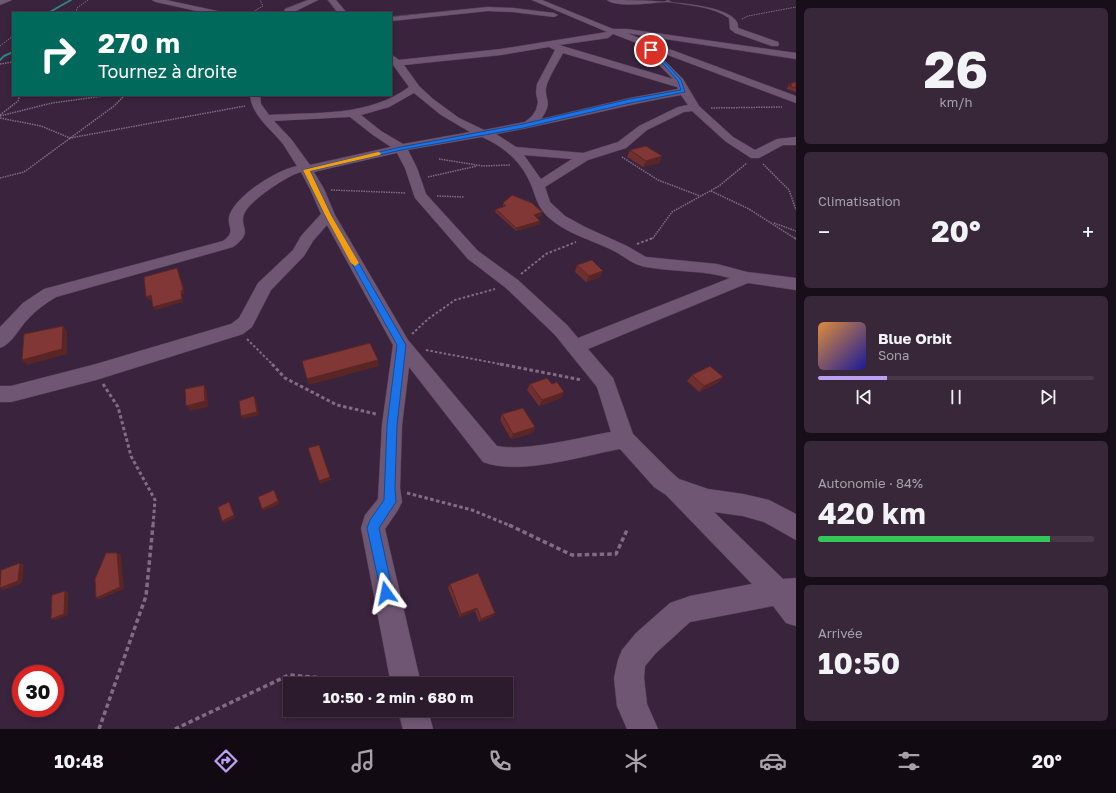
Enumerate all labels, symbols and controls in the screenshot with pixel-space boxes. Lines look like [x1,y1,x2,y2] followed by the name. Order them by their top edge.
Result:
[98,26,180,59] text: 270 m
[32,28,84,80] icon: right
[634,33,668,67] pin
[924,37,988,99] text: 26
[640,39,662,61] icon: arrive
[98,60,237,82] text: Tournez à droite
[939,94,973,110] text: km/h
[818,193,900,209] text: Climatisation
[931,213,981,249] text: 20°
[818,218,830,245] text: −
[1082,218,1094,245] text: +
[878,329,952,347] text: Blue Orbit
[878,347,909,363] text: Sona
[853,386,875,408] icon: previous
[945,386,967,408] icon: pause
[1037,386,1059,408] icon: next
[818,475,923,491] text: Autonomie · 84%
[818,495,926,531] text: 420 km
[365,572,407,614] position arrow
[818,625,862,641] text: Arrivée
[818,645,900,681] text: 10:50
[12,665,64,717] speed limit sign: 30
[323,688,473,706] text: 10:50 · 2 min · 680 m
[212,747,240,775] icon: directions
[349,747,377,775] icon: music
[486,747,514,775] icon: phone
[622,747,650,775] icon: climate
[759,747,787,775] icon: car
[895,747,923,775] icon: filters
[54,750,104,772] text: 10:48
[1032,750,1062,772] text: 20°

